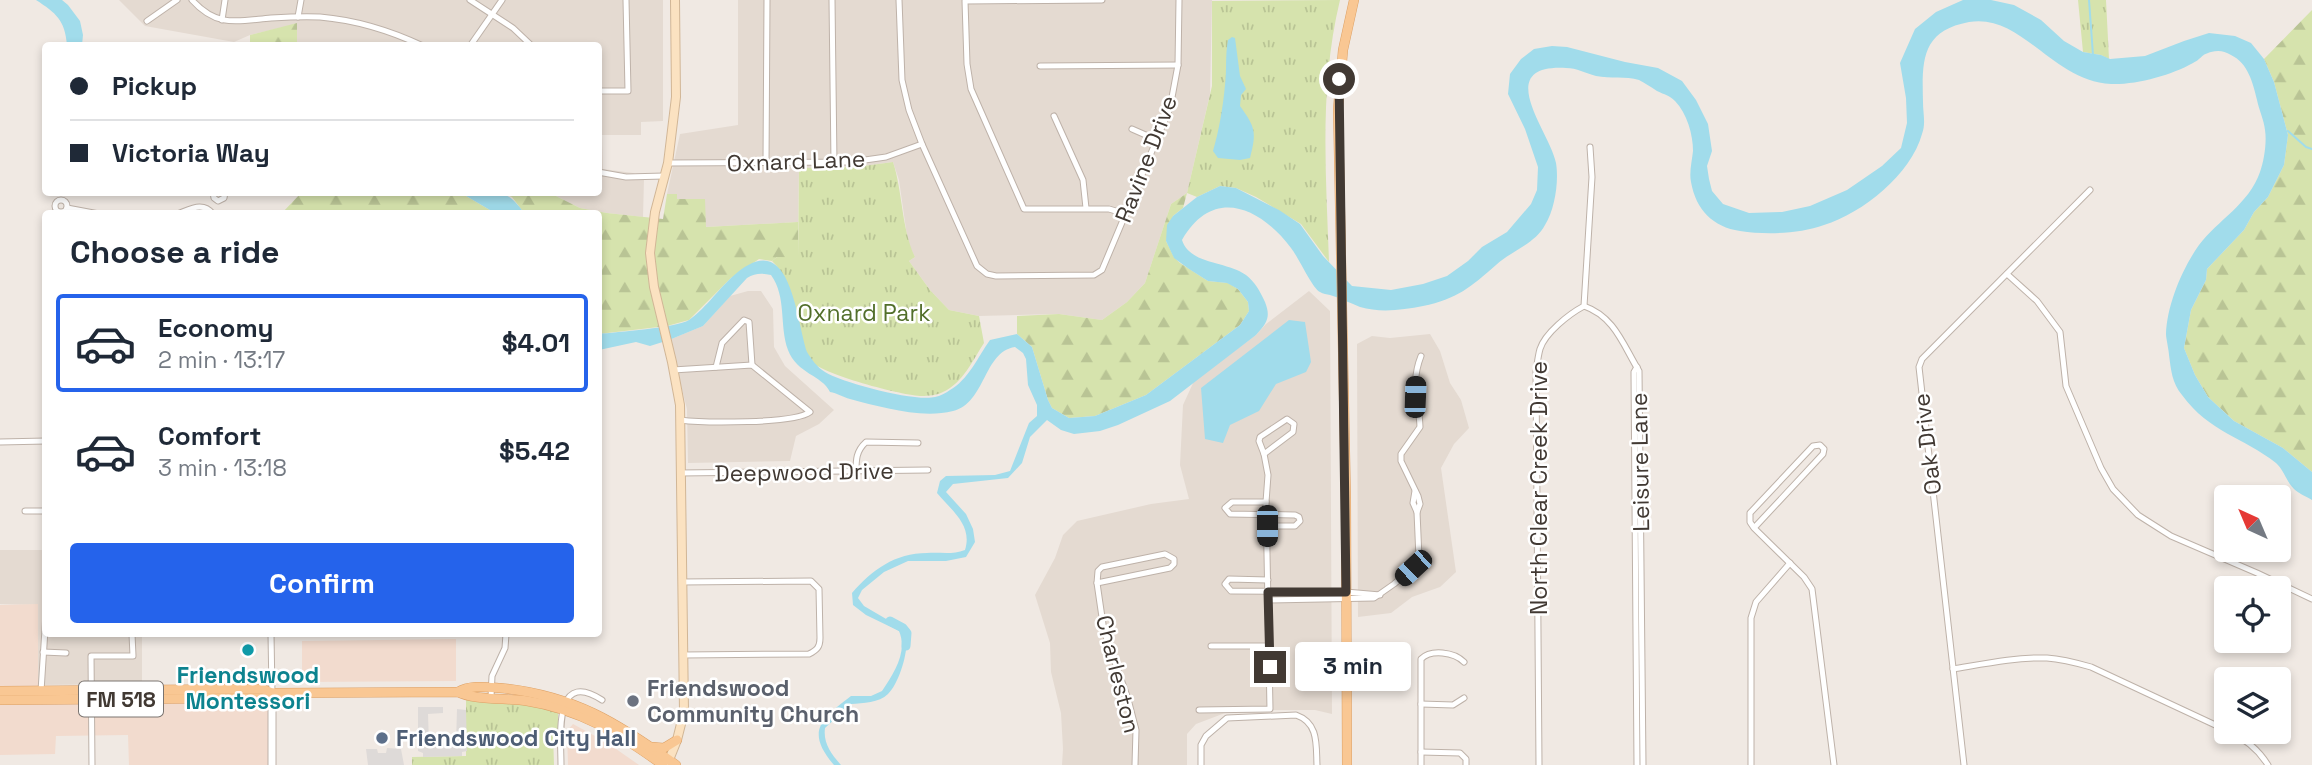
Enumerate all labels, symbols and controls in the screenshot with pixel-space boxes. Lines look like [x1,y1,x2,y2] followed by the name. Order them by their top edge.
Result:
[1323,63,1355,95] route start
[112,69,197,103] text: Pickup
[1108,91,1184,227] street label: Ravine Drive
[112,136,270,170] text: Victoria Way
[726,144,866,178] street label: Oxnard Lane
[70,232,280,272] text: Choose a ride
[797,298,931,328] park label: Oxnard Park
[158,311,274,345] text: Economy
[74,312,137,375] icon: car
[502,326,570,360] text: $4.01
[158,345,285,375] text: 2 min · 13:17
[1524,361,1554,615] street label: North Clear Creek Drive
[1404,376,1427,418] car
[1624,392,1656,532] street label: Leisure Lane
[1906,392,1948,496] street label: Oak Drive
[158,419,261,453] text: Comfort
[74,420,137,483] icon: car
[499,434,570,468] text: $5.42
[158,453,287,483] text: 3 min · 13:18
[714,455,894,489] street label: Deepwood Drive
[2214,485,2291,562] north arrow
[2214,485,2291,744] map controls
[1257,505,1278,547] car
[70,543,574,623] button: Confirm
[1391,546,1436,590] car
[2214,576,2291,653] button: locate
[1089,612,1147,736] street label: Charleston
[240,642,256,658] marker: Friendswood Montessori
[1294,642,1410,692] callout: 3 min
[1254,651,1286,683] route end
[1323,651,1383,681] text: 3 min
[177,660,319,716] place label: Friendswood Montessori
[2214,667,2291,744] button: layers
[647,673,859,729] place label: Friendswood Community Church
[79,682,163,716] road number: FM 518
[625,693,641,709] marker: Friendswood Community Church
[396,723,636,753] place label: Friendswood City Hall
[374,730,390,746] marker: Friendswood City Hall

